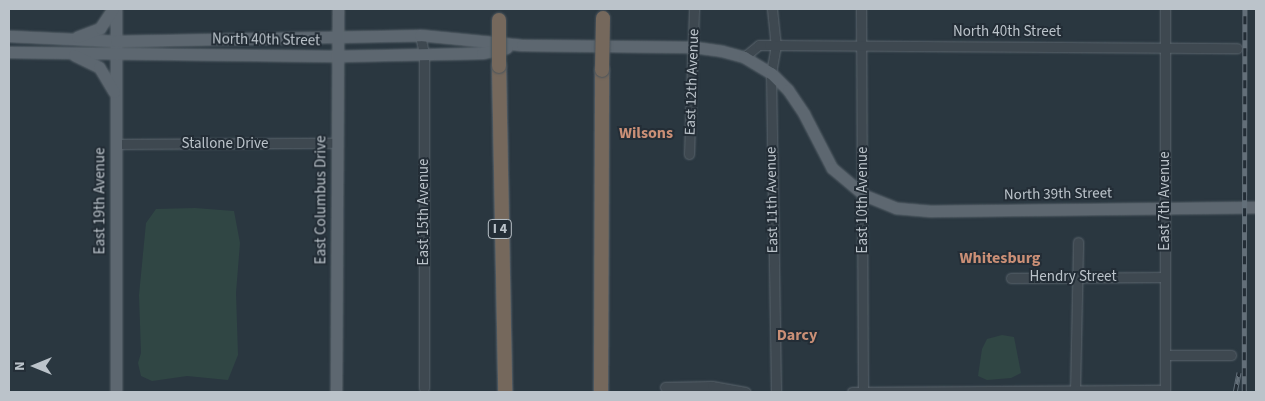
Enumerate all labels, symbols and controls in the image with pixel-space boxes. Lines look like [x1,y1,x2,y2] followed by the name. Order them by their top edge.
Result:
[953,23,1061,41] street label: North 40th Street
[681,28,703,136] street label: East 12th Avenue
[212,30,320,50] street label: North 40th Street
[619,123,673,143] district label: Wilsons
[182,135,268,153] street label: Stallone Drive
[312,136,330,264] street label: East Columbus Drive
[762,146,782,254] street label: East 11th Avenue
[854,147,872,253] street label: East 10th Avenue
[91,148,109,254] street label: East 19th Avenue
[1156,151,1174,251] street label: East 7th Avenue
[415,159,433,265] street label: East 15th Avenue
[1004,184,1112,204] street label: North 39th Street
[488,218,512,240] road number: I 4
[960,248,1040,268] district label: Whitesburg
[1030,268,1116,286] street label: Hendry Street
[777,325,817,345] district label: Darcy
[10,341,60,391] north arrow
[10,361,30,371] text: N

